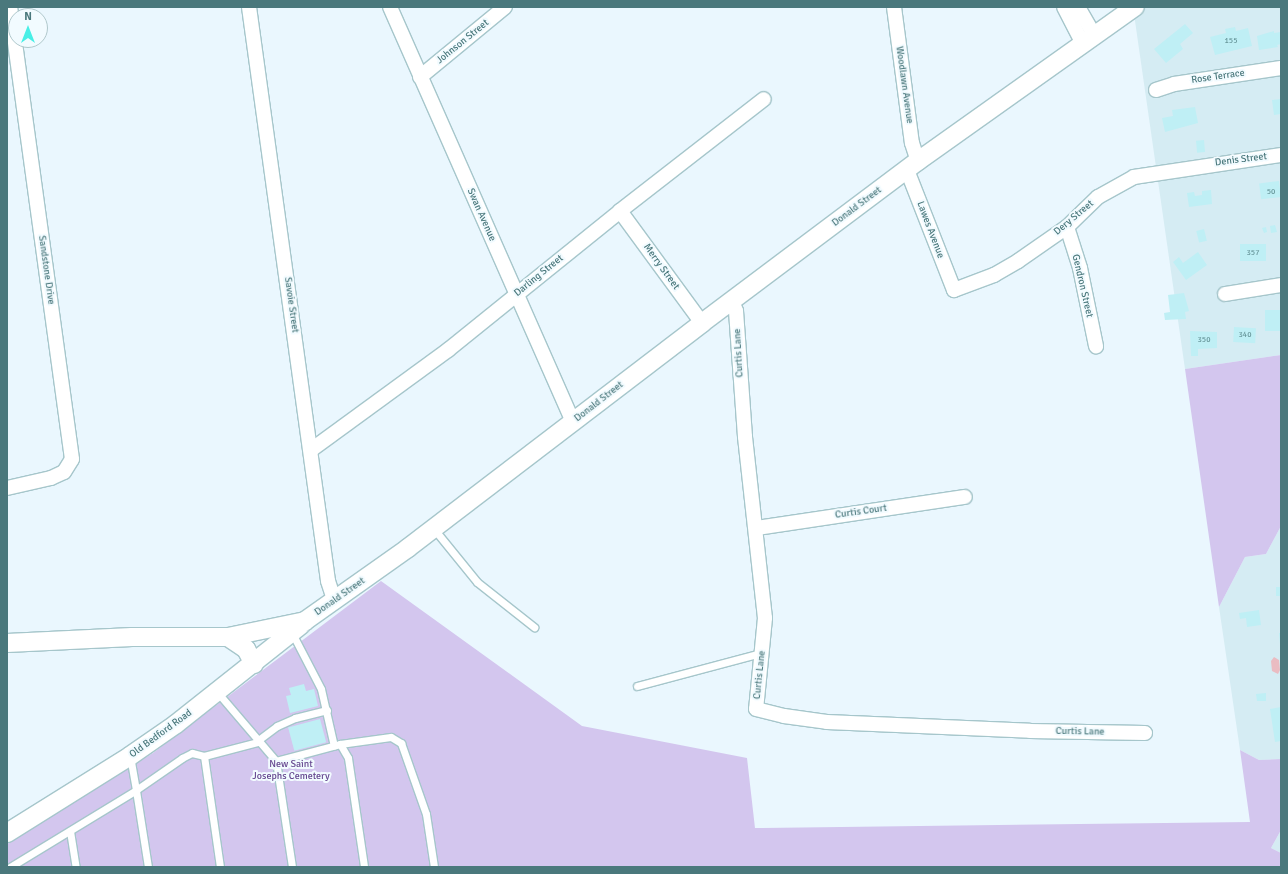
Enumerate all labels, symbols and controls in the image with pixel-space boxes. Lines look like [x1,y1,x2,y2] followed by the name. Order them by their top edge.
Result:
[8,8,48,48] north arrow
[24,10,32,23] text: N
[434,17,492,67] street label: Johnson Street
[1225,36,1237,46] house number: 155
[893,46,915,124] street label: Woodlawn Avenue
[1191,67,1245,87] street label: Rose Terrace
[1214,151,1268,169] street label: Denis Street
[830,185,884,229] street label: Donald Street
[464,187,498,243] street label: Swan Avenue
[1267,187,1275,197] house number: 50
[1052,198,1096,238] street label: Dery Street
[914,200,946,260] street label: Lawes Avenue
[35,235,57,305] street label: Sandstone Drive
[640,242,682,292] street label: Merry Street
[1247,248,1259,258] house number: 357
[512,253,566,299] street label: Darling Street
[1069,253,1095,319] street label: Gendron Street
[281,276,301,334] street label: Savoie Street
[732,328,746,378] street label: Curtis Lane
[1239,330,1251,340] house number: 340
[1198,335,1210,345] house number: 350
[572,379,626,425] street label: Donald Street
[834,502,888,522] street label: Curtis Court
[313,575,367,619] street label: Donald Street
[751,650,769,700] street label: Curtis Lane
[127,707,195,761] street label: Old Bedford Road
[1055,726,1105,738] street label: Curtis Lane
[252,758,330,782] park label: New Saint Josephs Cemetery

